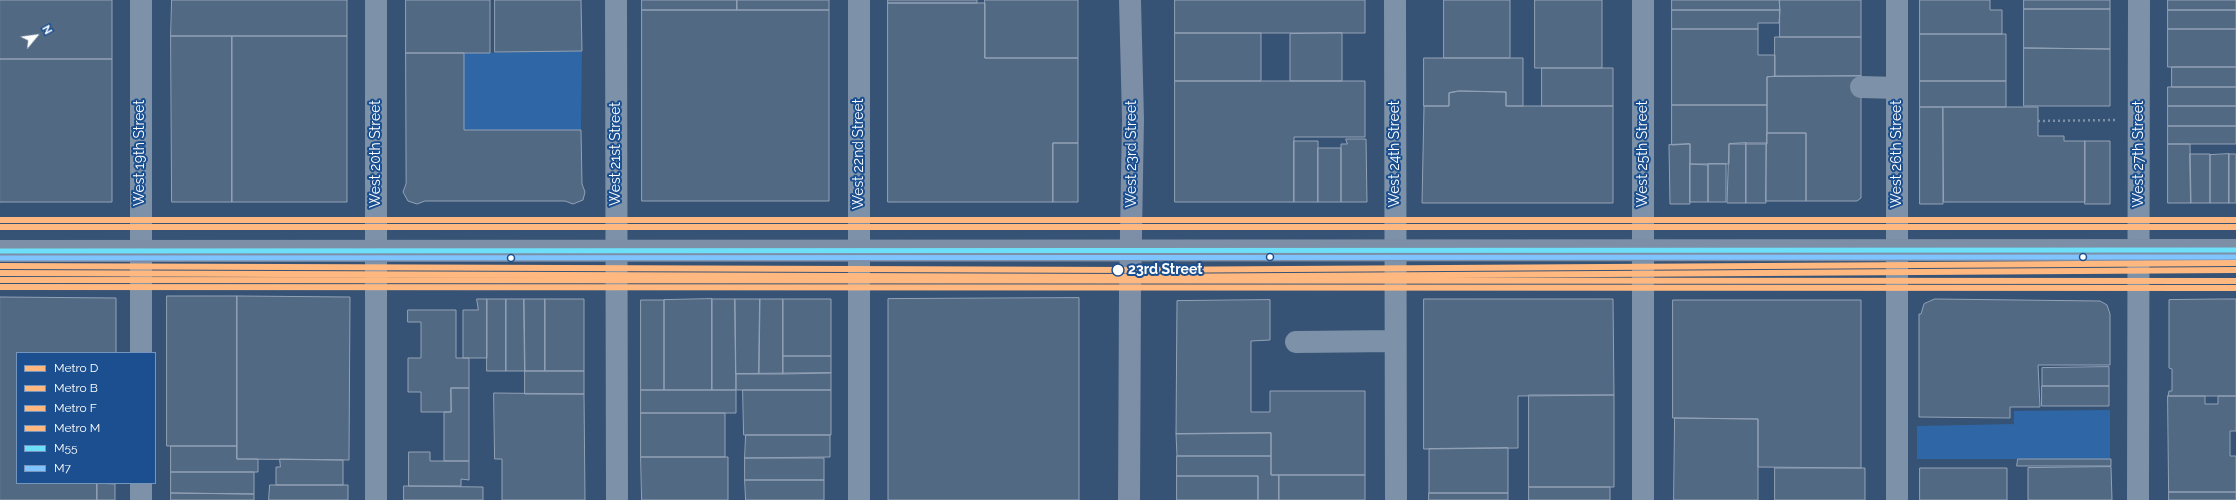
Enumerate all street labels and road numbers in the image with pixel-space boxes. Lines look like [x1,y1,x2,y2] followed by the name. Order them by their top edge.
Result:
[851,99,867,209] street label: West 22nd Street
[132,100,148,206] street label: West 19th Street
[368,100,384,208] street label: West 20th Street
[1124,100,1140,208] street label: West 23rd Street
[1387,100,1403,208] street label: West 24th Street
[1635,100,1651,208] street label: West 25th Street
[1889,100,1905,208] street label: West 26th Street
[2131,101,2147,207] street label: West 27th Street
[608,102,624,206] street label: West 21st Street

